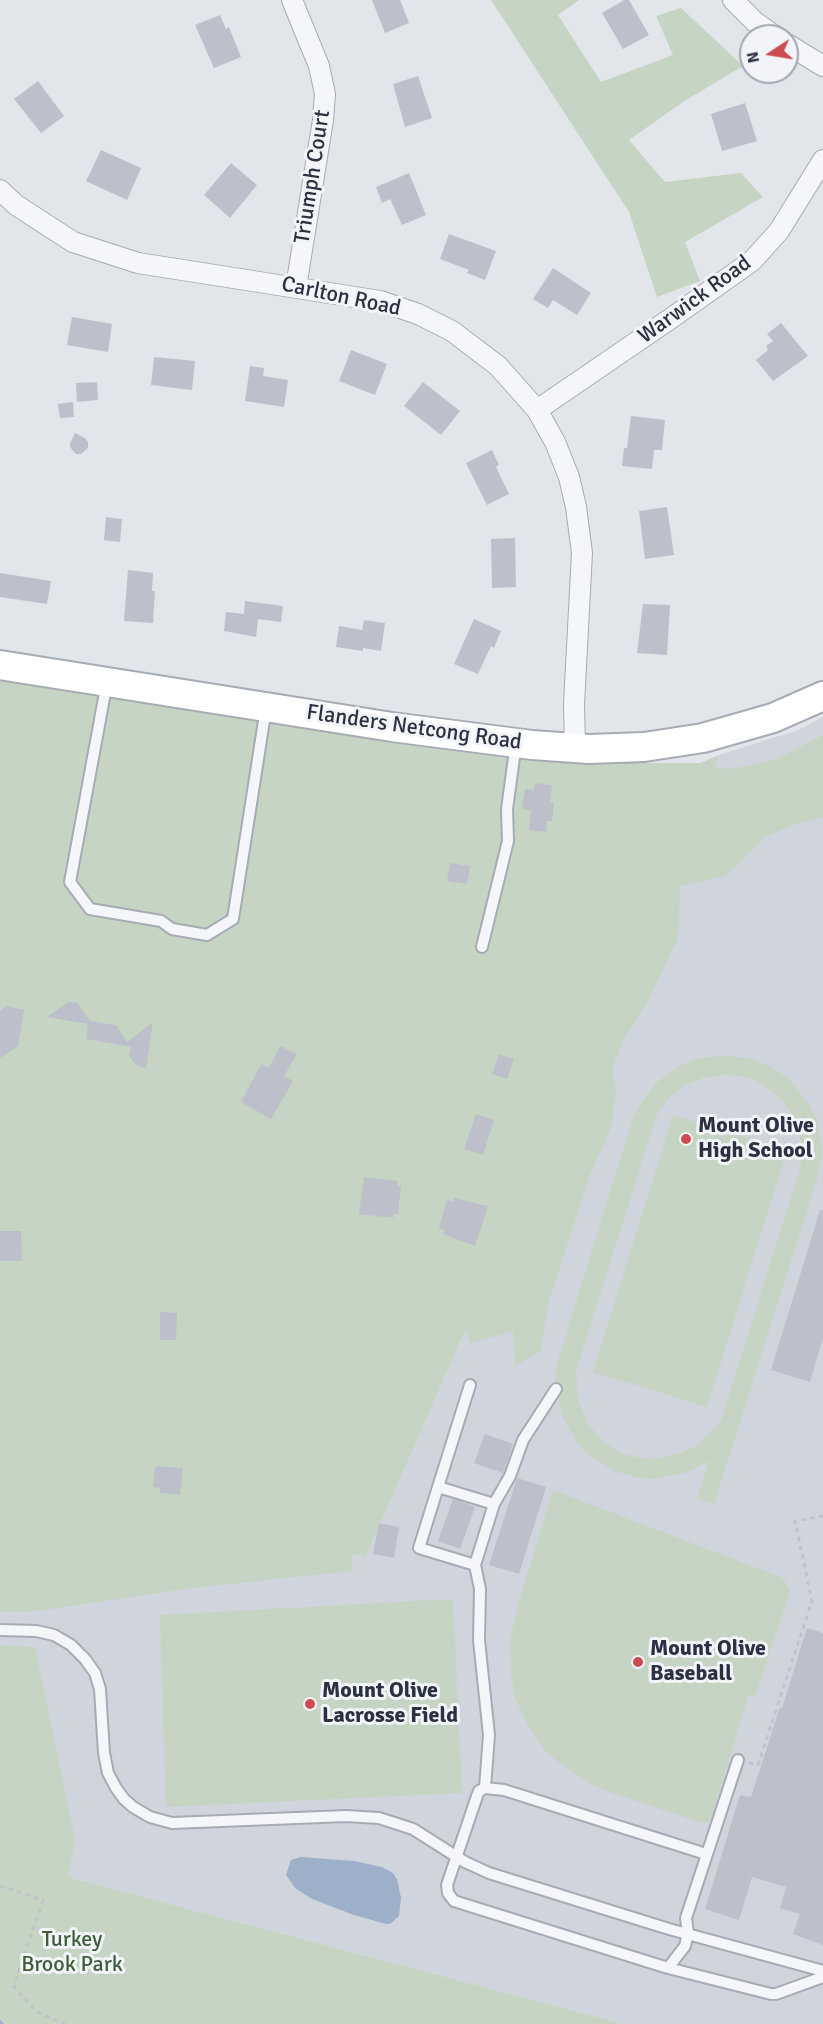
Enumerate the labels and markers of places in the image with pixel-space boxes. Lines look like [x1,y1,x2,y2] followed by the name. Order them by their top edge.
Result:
[698,1113,814,1164] place label: Mount Olive High School
[679,1132,693,1146] marker: Mount Olive High School
[650,1636,766,1688] place label: Mount Olive Baseball
[631,1655,645,1669] marker: Mount Olive Baseball
[322,1678,458,1730] place label: Mount Olive Lacrosse Field
[303,1697,317,1711] marker: Mount Olive Lacrosse Field

